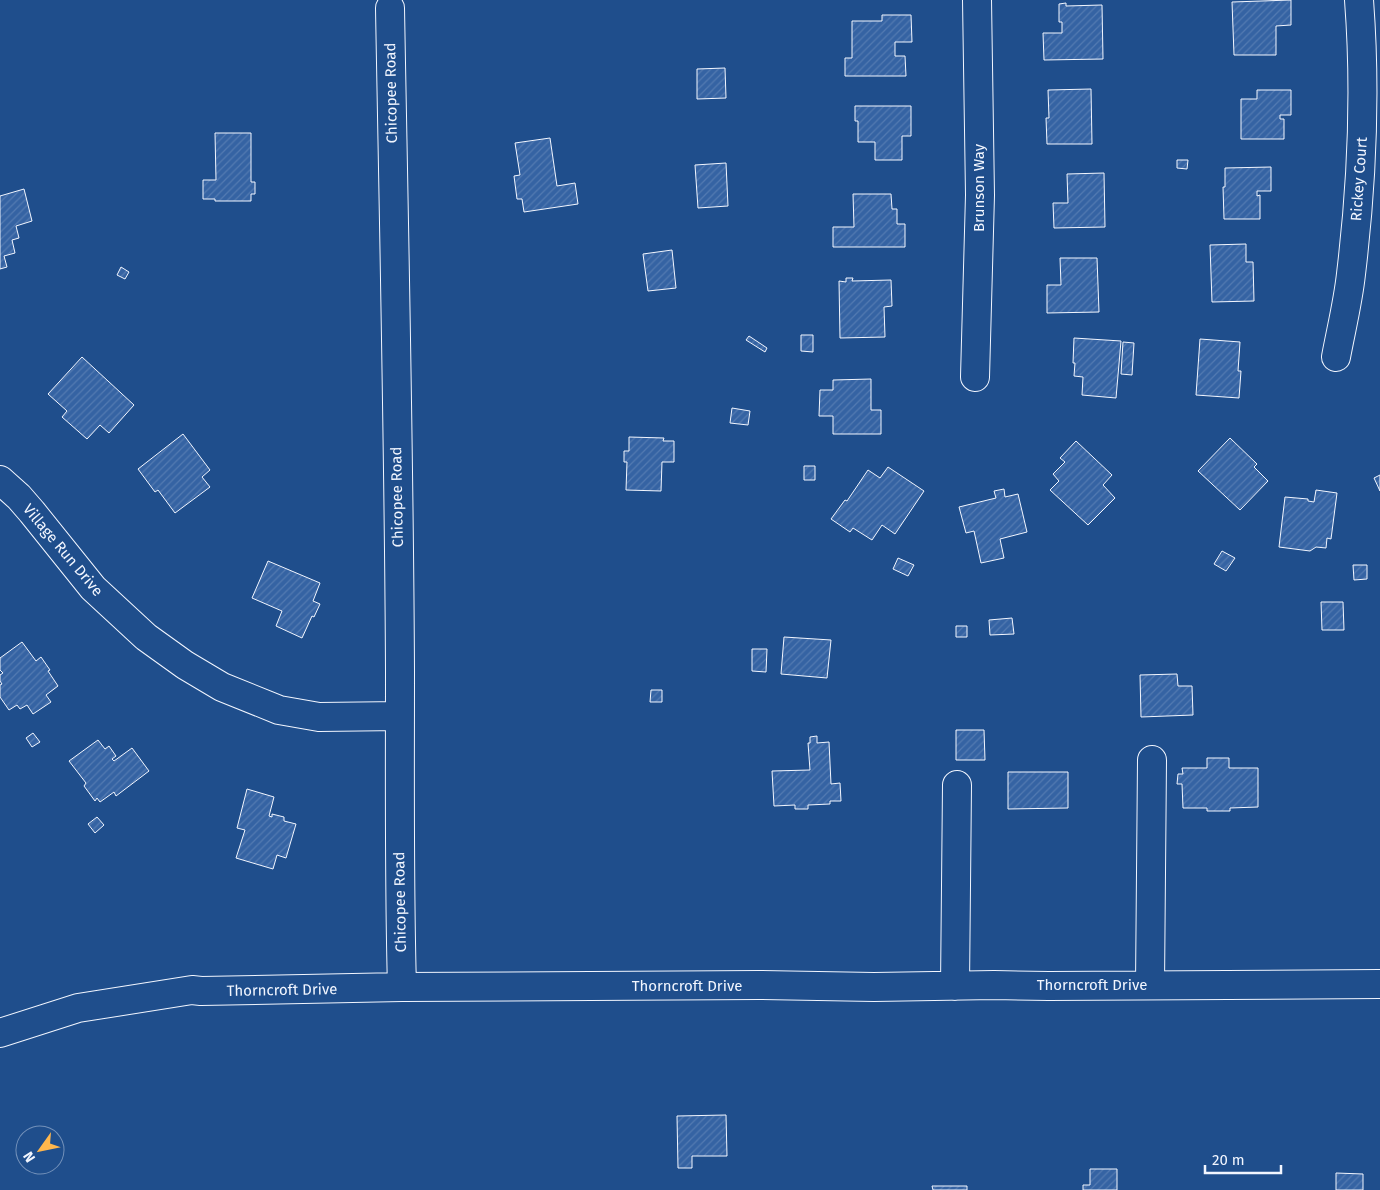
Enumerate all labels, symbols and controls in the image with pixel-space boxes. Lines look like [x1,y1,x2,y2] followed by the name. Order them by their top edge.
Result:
[381,42,401,144] street label: Chicopee Road
[1347,136,1371,222] street label: Rickey Court
[970,143,988,232] street label: Brunson Way
[387,446,407,548] street label: Chicopee Road
[19,500,107,600] street label: Village Run Drive
[390,851,410,953] street label: Chicopee Road
[1037,976,1147,994] street label: Thorncroft Drive
[632,977,742,995] street label: Thorncroft Drive
[226,980,338,1000] street label: Thorncroft Drive
[15,1125,65,1175] north arrow
[1205,1142,1281,1174] scale bar
[20,1148,39,1165] text: N
[1212,1151,1245,1169] text: 20 m

